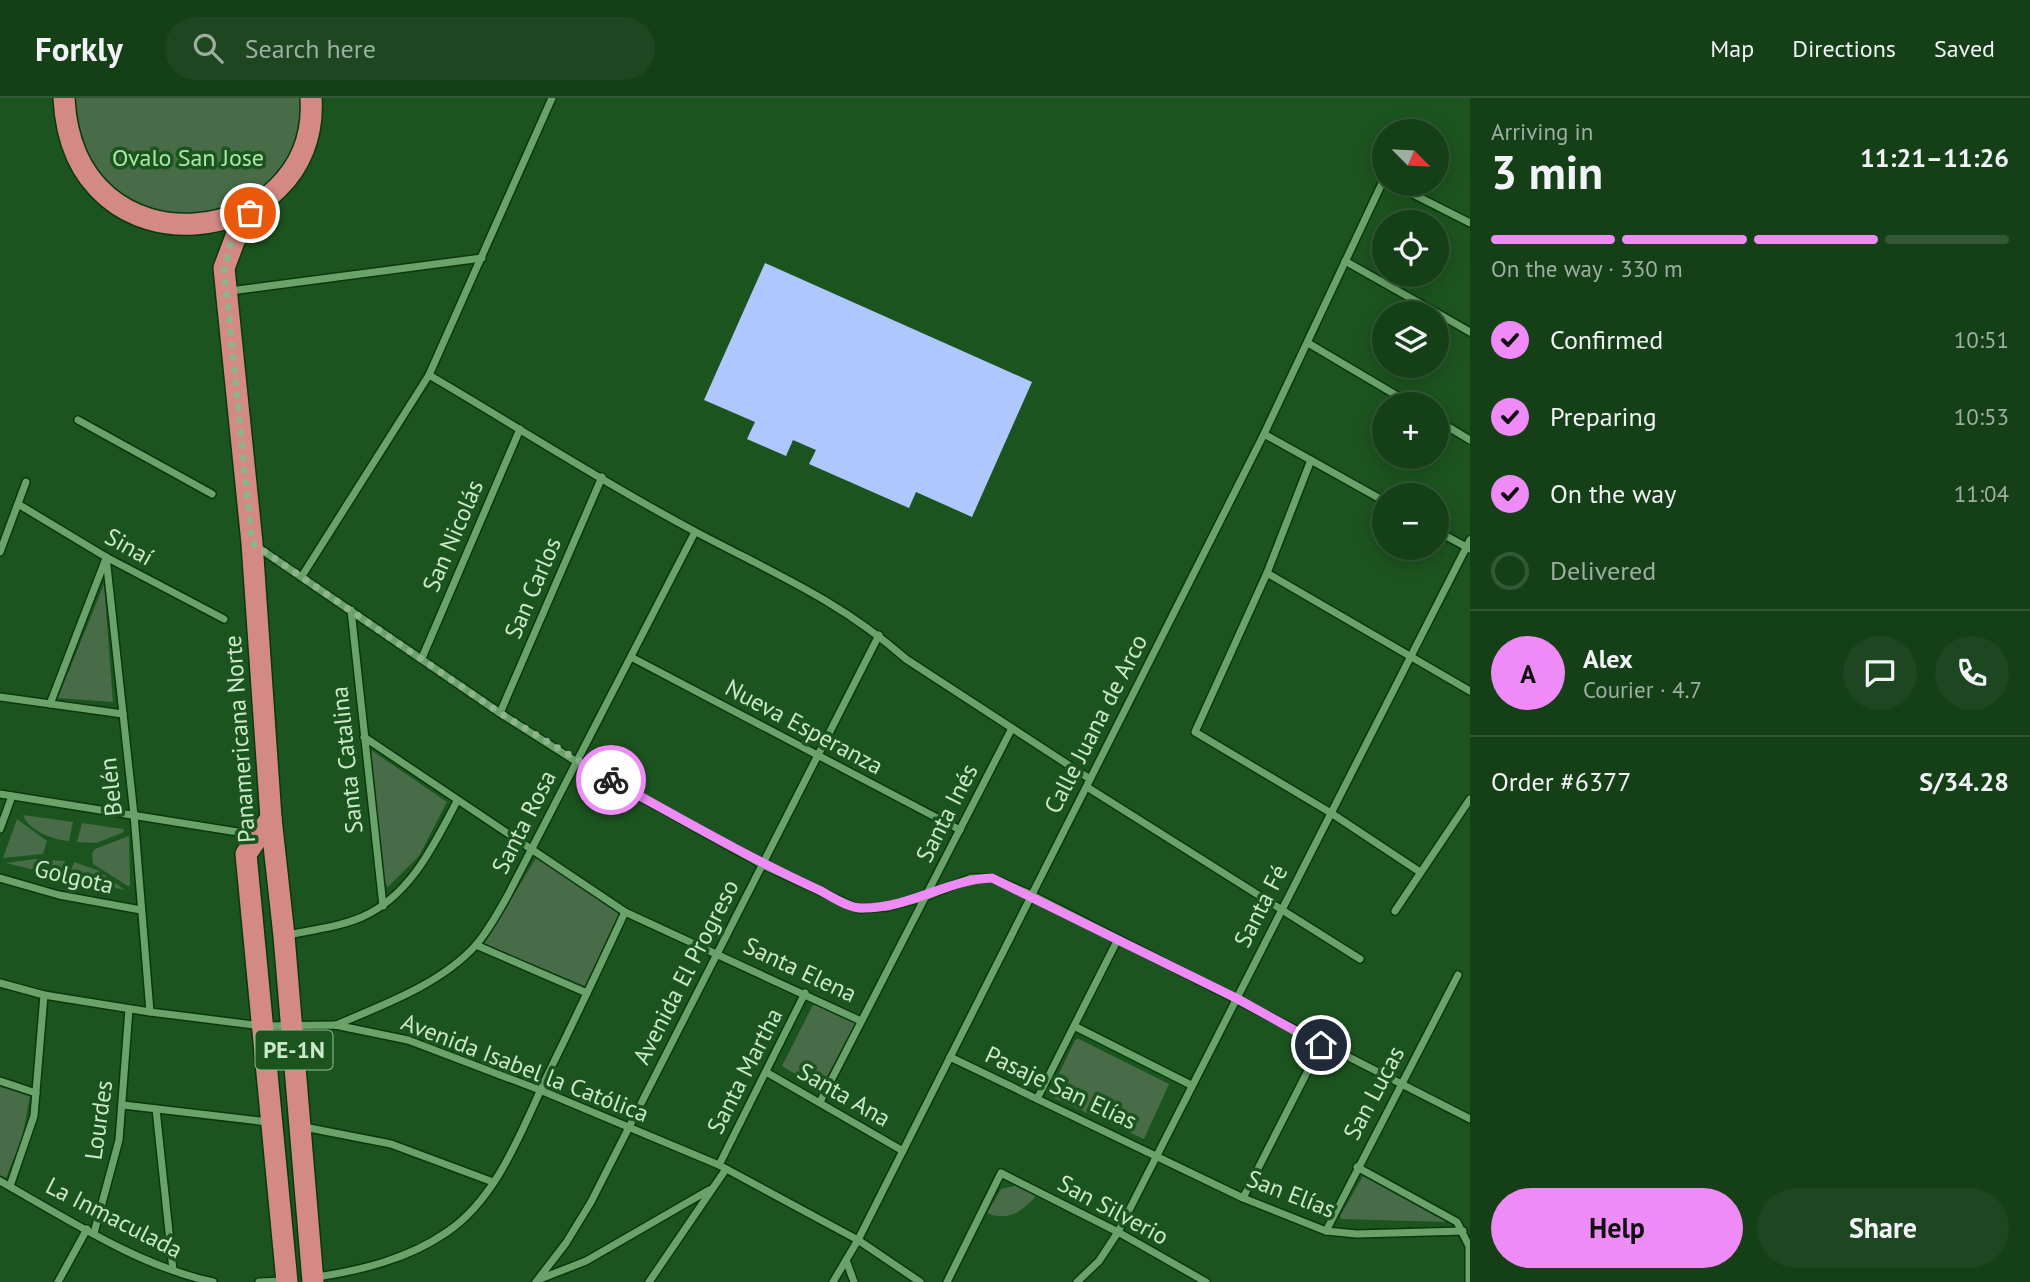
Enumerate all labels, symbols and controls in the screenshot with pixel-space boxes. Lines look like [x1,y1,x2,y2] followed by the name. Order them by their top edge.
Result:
[165,17,655,80] search box
[35,27,123,70] text: Forkly
[189,29,227,67] icon: search
[245,32,376,65] text: Search here
[1710,33,1754,64] text: Map
[1792,33,1896,64] text: Directions
[1934,33,1995,64] text: Saved
[1491,117,1593,146] text: Arriving in
[1372,119,1449,196] north arrow
[1372,119,1449,560] map controls
[1860,141,2009,174] text: 11:21–11:26
[112,142,264,173] park label: Ovalo San Jose
[1491,142,1603,202] text: 3 min
[220,183,280,243] pin
[231,194,269,232] icon: bag
[1372,210,1449,287] button: locate
[1491,254,1683,283] text: On the way · 330 m
[1372,301,1449,378] button: layers
[1491,321,1529,359] icon: check
[1550,323,1663,356] text: Confirmed
[1954,325,2009,354] text: 10:51
[1372,392,1449,469] button: +
[1491,398,1529,436] icon: check
[1550,400,1657,433] text: Preparing
[1954,402,2009,431] text: 10:53
[415,475,490,597] street label: San Nicolás
[1491,475,1529,513] icon: check
[1550,477,1676,510] text: On the way
[1954,479,2009,508] text: 11:04
[1372,483,1449,560] button: −
[100,521,159,572] street label: Sinaí
[497,532,568,643] street label: San Carlos
[1550,554,1656,587] text: Delivered
[1037,629,1154,819] street label: Calle Juana de Arco
[217,634,262,844] street label: Panamericana Norte
[1843,636,1917,710] button: chat
[1935,636,2009,710] button: phone
[1583,642,1633,675] text: Alex
[1520,657,1536,690] text: A
[720,672,889,781] street label: Nueva Esperanza
[1583,675,1702,704] text: Courier · 4.7
[323,685,370,835] street label: Santa Catalina
[576,745,646,815] courier
[92,756,129,818] street label: Belén
[909,758,985,867] street label: Santa Inés
[592,761,630,799] icon: bike
[484,765,563,879] street label: Santa Rosa
[1491,765,1631,798] text: Order #6377
[1919,765,2009,798] text: S/34.28
[31,852,117,901] street label: Golgota
[1227,859,1295,952] street label: Santa Fé
[626,874,746,1070] street label: Avenida El Progreso
[739,930,862,1009] street label: Santa Elena
[700,1003,790,1139] street label: Santa Martha
[397,1006,653,1129] street label: Avenida Isabel la Católica
[1291,1015,1351,1075] pin
[1302,1026,1340,1064] icon: home
[256,1030,332,1070] road number: PE-1N
[980,1039,1142,1136] street label: Pasaje San Elías
[1336,1041,1411,1145] street label: San Lucas
[792,1056,896,1134] street label: Santa Ana
[78,1078,119,1162] street label: Lourdes
[1242,1162,1340,1225] street label: San Elías
[1052,1167,1174,1252] street label: San Silverio
[41,1170,188,1265] street label: La Inmaculada
[1491,1188,1743,1268] button: Help
[1757,1188,2009,1268] button: Share

